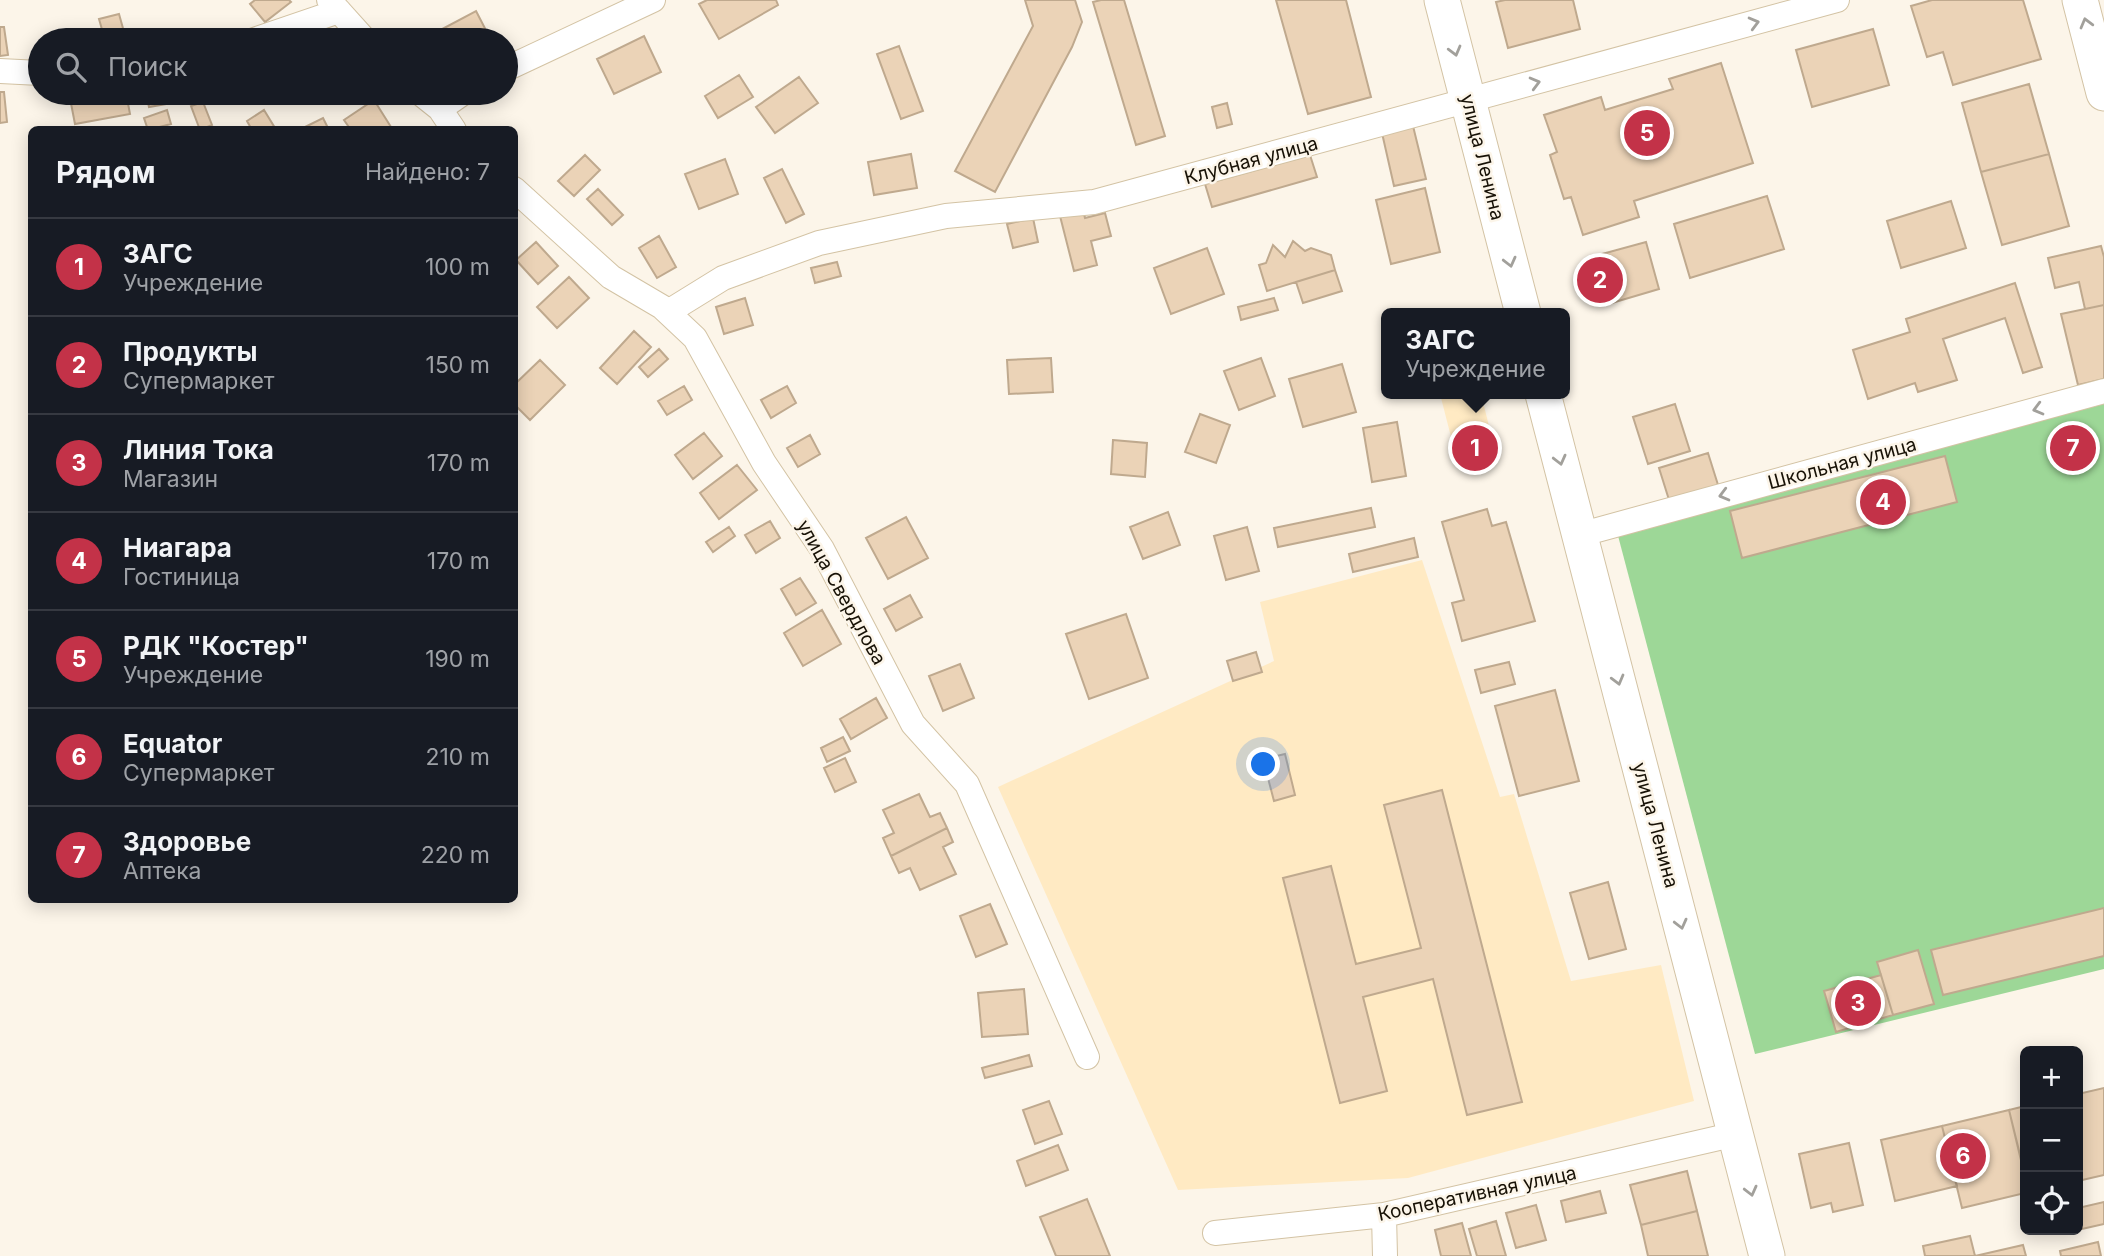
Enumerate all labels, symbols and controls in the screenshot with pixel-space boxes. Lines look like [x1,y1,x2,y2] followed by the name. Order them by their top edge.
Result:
[1748,17,1760,31] one-way arrow
[2079,17,2094,29] one-way arrow
[28,28,518,105] search box
[1447,44,1462,56] one-way arrow
[52,48,90,86] icon: search
[108,51,187,82] text: Поиск
[1528,77,1540,91] one-way arrow
[1456,92,1509,222] street label: улица Ленина
[1624,107,1670,159] pin: 5
[1182,132,1320,189] street label: Клубная улица
[56,154,156,190] text: Рядом
[365,158,490,186] text: Найдено: 7
[123,238,193,269] text: ЗАГС
[74,253,84,281] text: 1
[425,253,490,281] text: 100 m
[1577,254,1623,306] pin: 2
[1502,256,1516,268] one-way arrow
[123,269,263,297] text: Учреждение
[1381,308,1570,399] popup
[1405,324,1475,355] text: ЗАГС
[123,336,257,367] text: Продукты
[72,351,86,379] text: 2
[426,351,490,379] text: 150 m
[1405,355,1546,383] text: Учреждение
[123,367,275,395] text: Супермаркет
[2032,401,2044,416] one-way arrow
[1452,422,1498,474] pin: 1
[2050,422,2096,474] pin: 7
[1765,433,1919,494] street label: Школьная улица
[123,434,274,465] text: Линия Тока
[72,449,86,477] text: 3
[427,449,490,477] text: 170 m
[1552,454,1566,466] one-way arrow
[123,465,218,493] text: Магазин
[1860,476,1906,528] pin: 4
[1718,487,1730,502] one-way arrow
[792,516,891,669] street label: улица Свердлова
[123,532,232,563] text: Ниагара
[71,547,87,575] text: 4
[427,547,490,575] text: 170 m
[123,563,240,591] text: Гостиница
[123,630,309,661] text: РДК "Костер"
[72,645,86,673] text: 5
[425,645,490,673] text: 190 m
[123,661,263,689] text: Учреждение
[1610,674,1624,686] one-way arrow
[123,728,222,759] text: Equator
[72,743,86,771] text: 6
[425,743,490,771] text: 210 m
[1246,747,1280,781] your location
[123,759,275,787] text: Супермаркет
[1628,760,1683,890] street label: улица Ленина
[123,826,251,857] text: Здоровье
[72,841,86,869] text: 7
[421,841,490,869] text: 220 m
[123,857,202,885] text: Аптека
[1673,918,1687,930] one-way arrow
[1835,977,1881,1029] pin: 3
[2020,1046,2083,1235] map controls
[2020,1046,2083,1109] button: +
[2020,1109,2083,1172] button: −
[1940,1130,1986,1182] pin: 6
[1376,1161,1579,1226] street label: Кооперативная улица
[2020,1172,2083,1235] button: locate
[1743,1185,1757,1197] one-way arrow

